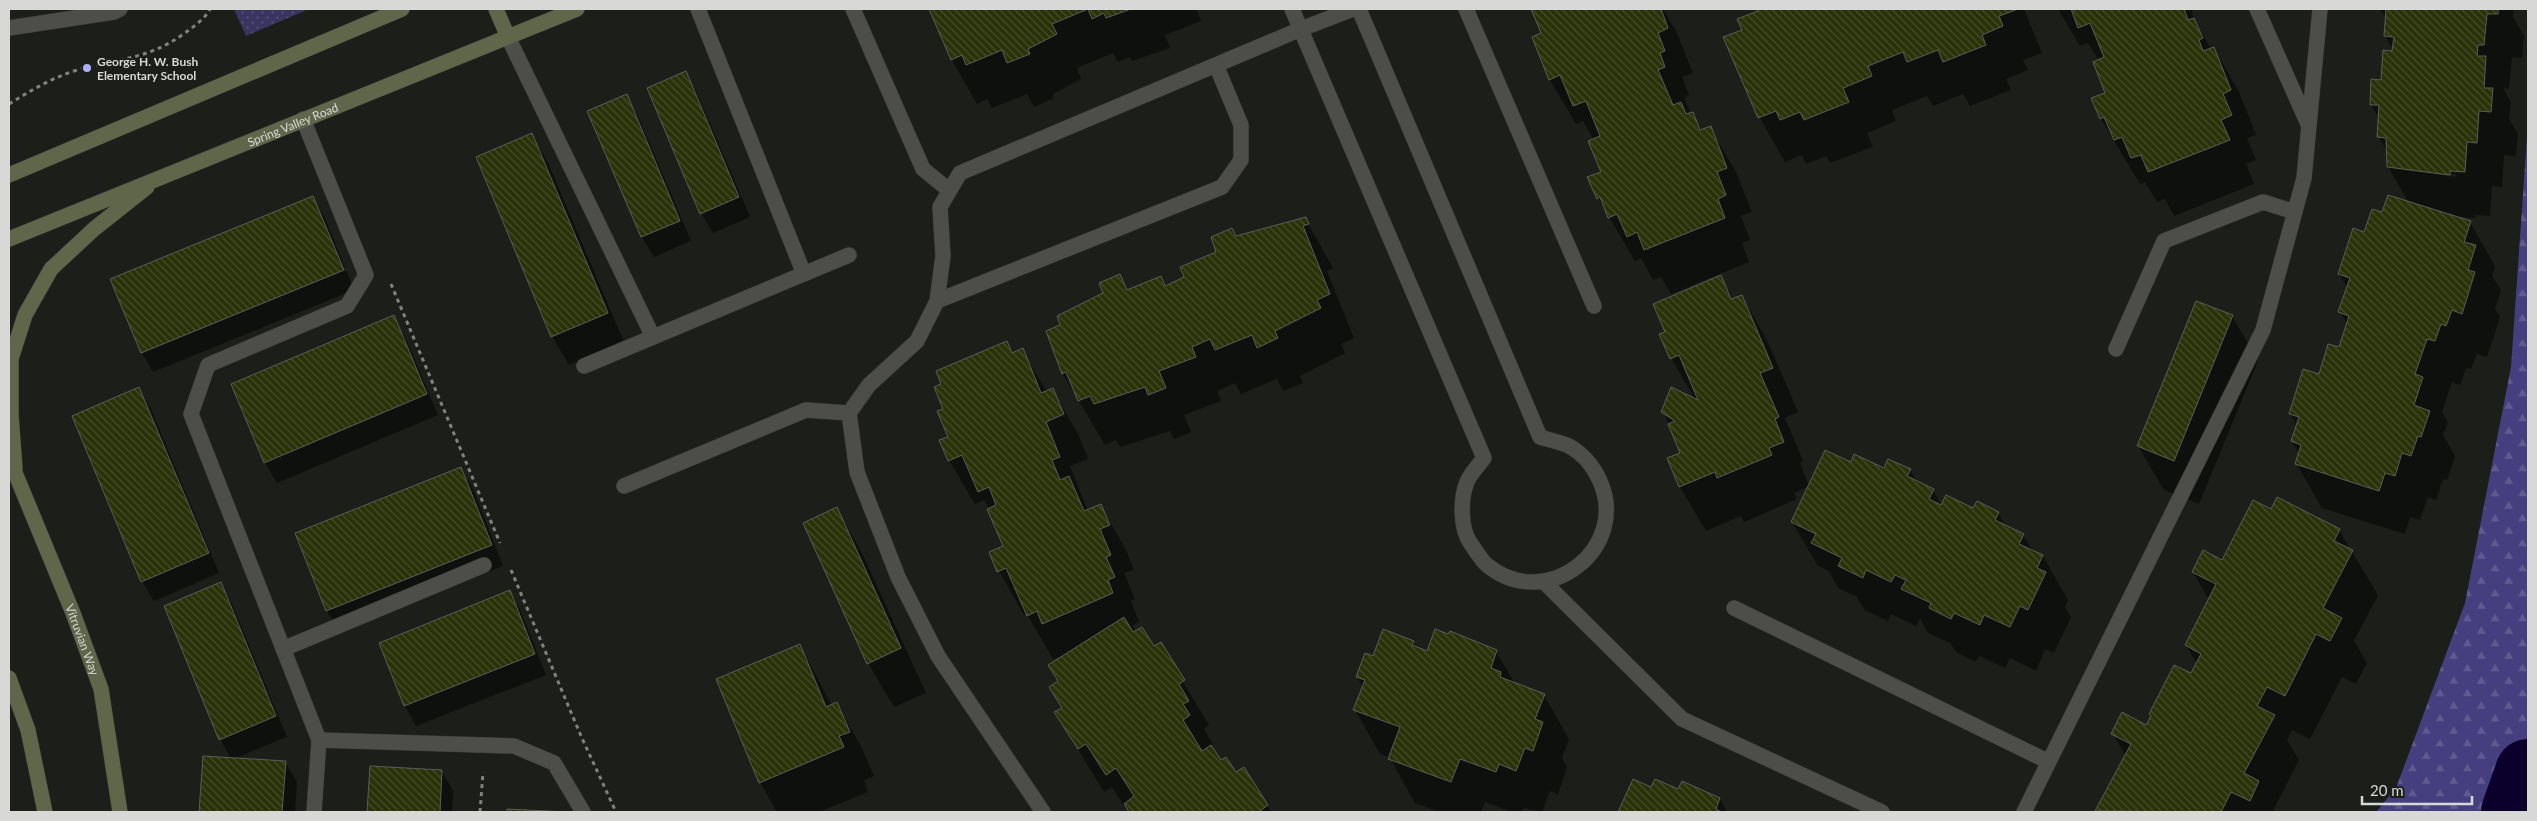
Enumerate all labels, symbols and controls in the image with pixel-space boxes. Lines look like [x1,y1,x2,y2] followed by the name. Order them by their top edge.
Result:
[97,54,198,83] place label: George H. W. Bush Elementary School
[81,62,93,74] marker: George H. W. Bush Elementary School
[245,99,340,149] street label: Spring Valley Road
[63,602,103,678] street label: Vitruvian Way
[2362,774,2472,806] scale bar
[2370,781,2404,799] text: 20 m

